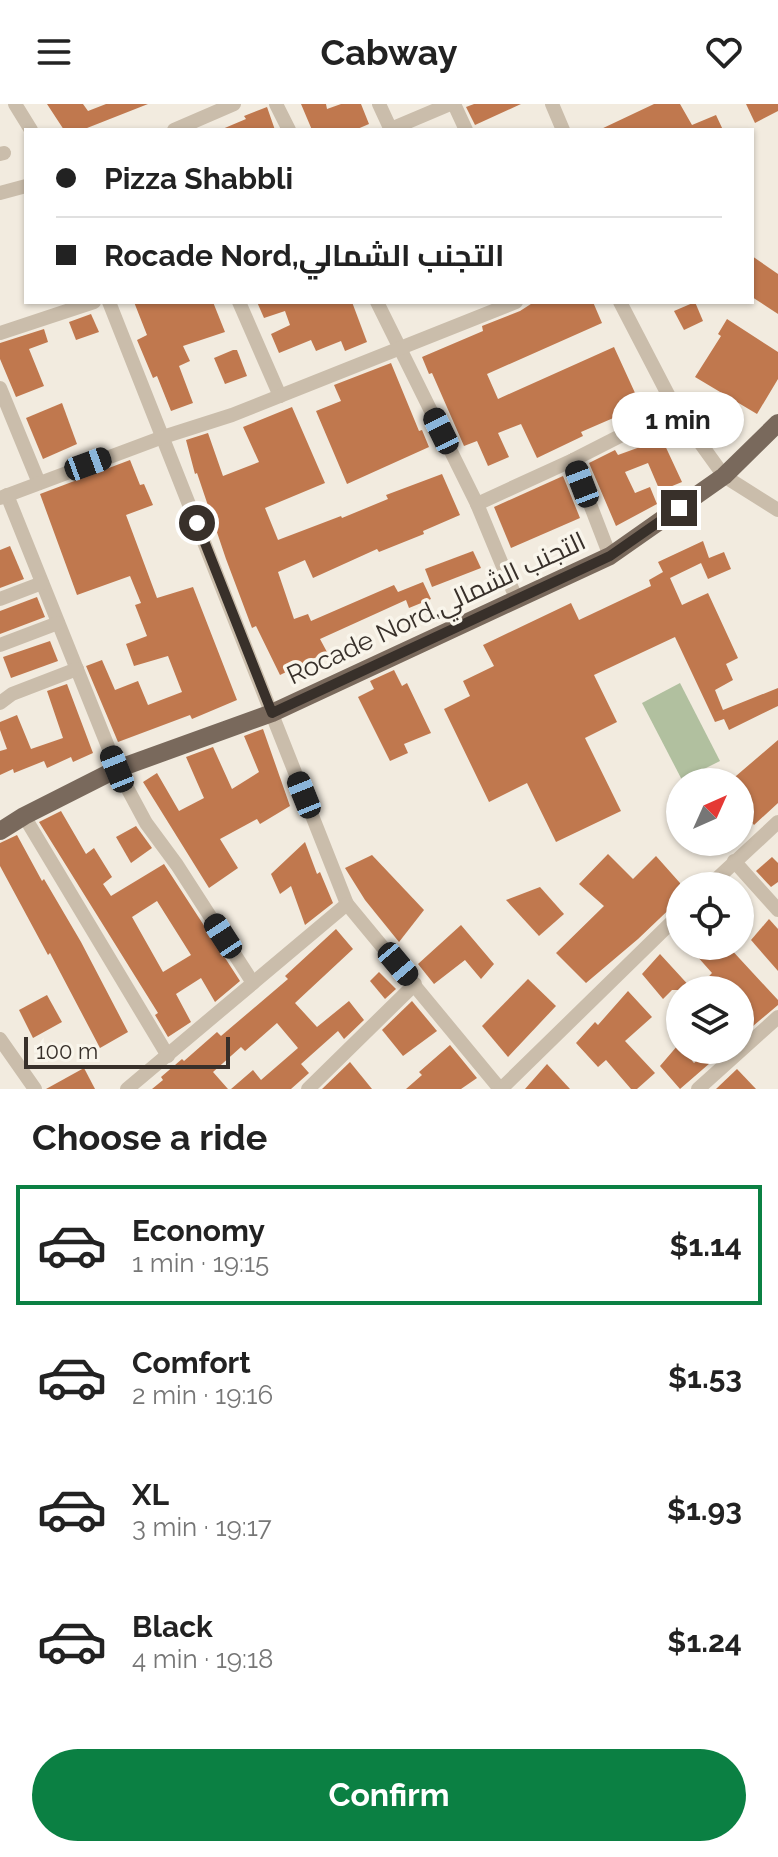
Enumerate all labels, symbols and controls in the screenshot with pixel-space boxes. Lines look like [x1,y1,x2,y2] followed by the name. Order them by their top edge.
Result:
[32,30,76,74] icon: menu
[702,30,746,74] icon: heart
[320,31,458,73] text: Cabway
[104,161,293,196] text: Pizza Shabbli
[104,238,504,273] text: Rocade Nord,التجنب الشمالي
[613,392,745,448] callout: 1 min
[420,404,462,458] car
[645,405,711,435] text: 1 min
[61,445,115,483] car
[562,457,602,511] car
[661,490,697,526] route end
[179,505,215,541] route start
[282,526,593,696] street label: Rocade Nord,التجنب الشمالي
[97,742,137,796] car
[284,768,324,822] car
[666,768,754,856] north arrow
[666,768,754,1064] map controls
[666,872,754,960] button: locate
[200,909,246,963] car
[373,938,423,990] car
[666,976,754,1064] button: layers
[24,1033,230,1069] scale bar
[36,1038,98,1064] text: 100 m
[32,1116,267,1158] text: Choose a ride
[36,1209,108,1281] icon: car
[132,1213,265,1248] text: Economy
[669,1228,742,1263] text: $1.14
[132,1248,269,1278] text: 1 min · 19:15
[36,1341,108,1413] icon: car
[132,1345,251,1380] text: Comfort
[668,1360,742,1395] text: $1.53
[132,1380,273,1410] text: 2 min · 19:16
[36,1473,108,1545] icon: car
[132,1477,169,1512] text: XL
[667,1492,742,1527] text: $1.93
[132,1512,272,1542] text: 3 min · 19:17
[36,1605,108,1677] icon: car
[132,1609,213,1644] text: Black
[667,1624,742,1659] text: $1.24
[132,1644,274,1674] text: 4 min · 19:18
[32,1749,746,1841] button: Confirm

